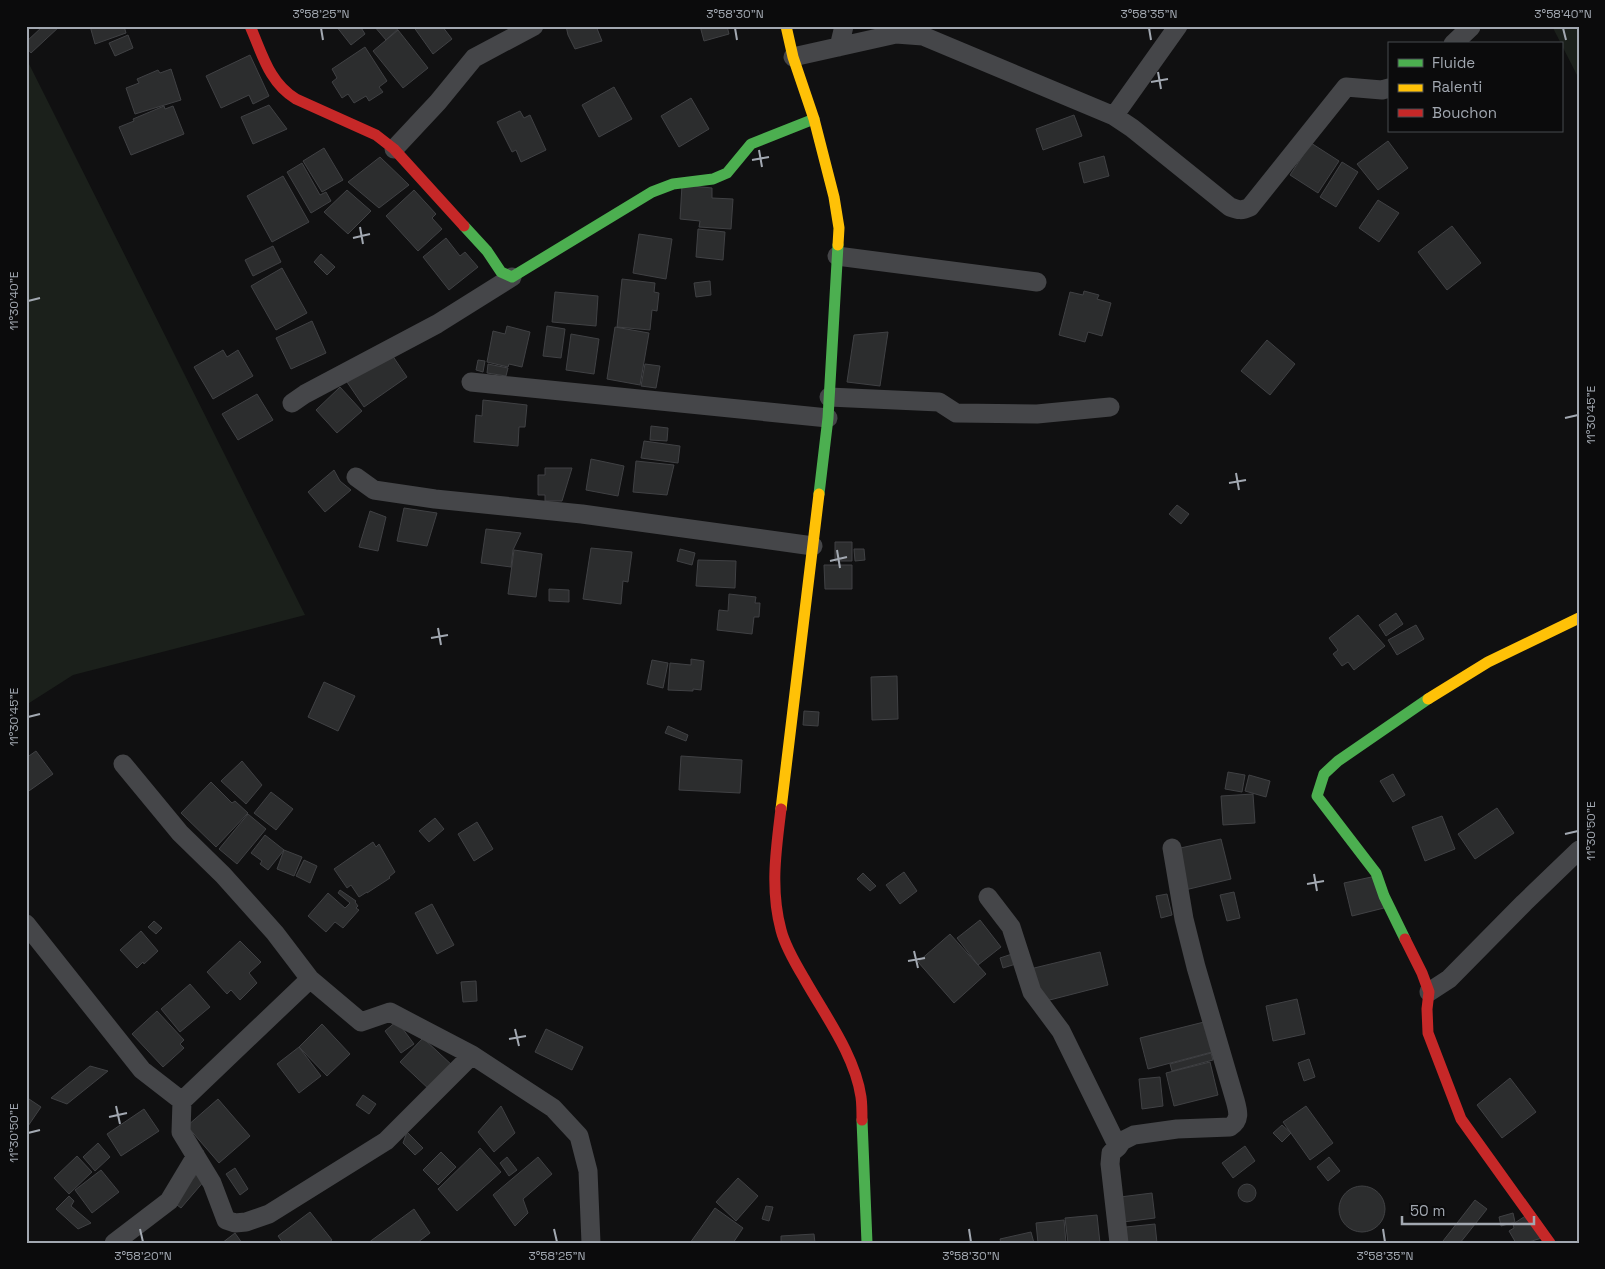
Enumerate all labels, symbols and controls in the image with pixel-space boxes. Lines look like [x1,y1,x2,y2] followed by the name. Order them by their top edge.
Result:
[293,6,350,22] text: 3°58'25"N
[706,6,764,22] text: 3°58'30"N
[1120,6,1178,22] text: 3°58'35"N
[1534,6,1592,22] text: 3°58'40"N
[1388,42,1562,132] legend
[1432,53,1475,72] text: Fluide
[1432,77,1482,96] text: Ralenti
[1432,103,1497,122] text: Bouchon
[6,271,22,331] text: 11°30'40"E
[1583,385,1599,444] text: 11°30'45"E
[6,687,22,746] text: 11°30'45"E
[1583,801,1599,861] text: 11°30'50"E
[6,1103,22,1163] text: 11°30'50"E
[1402,1194,1535,1226] scale bar
[1410,1201,1445,1220] text: 50 m
[114,1248,172,1264] text: 3°58'20"N
[529,1248,586,1264] text: 3°58'25"N
[942,1248,1000,1264] text: 3°58'30"N
[1356,1248,1414,1264] text: 3°58'35"N

